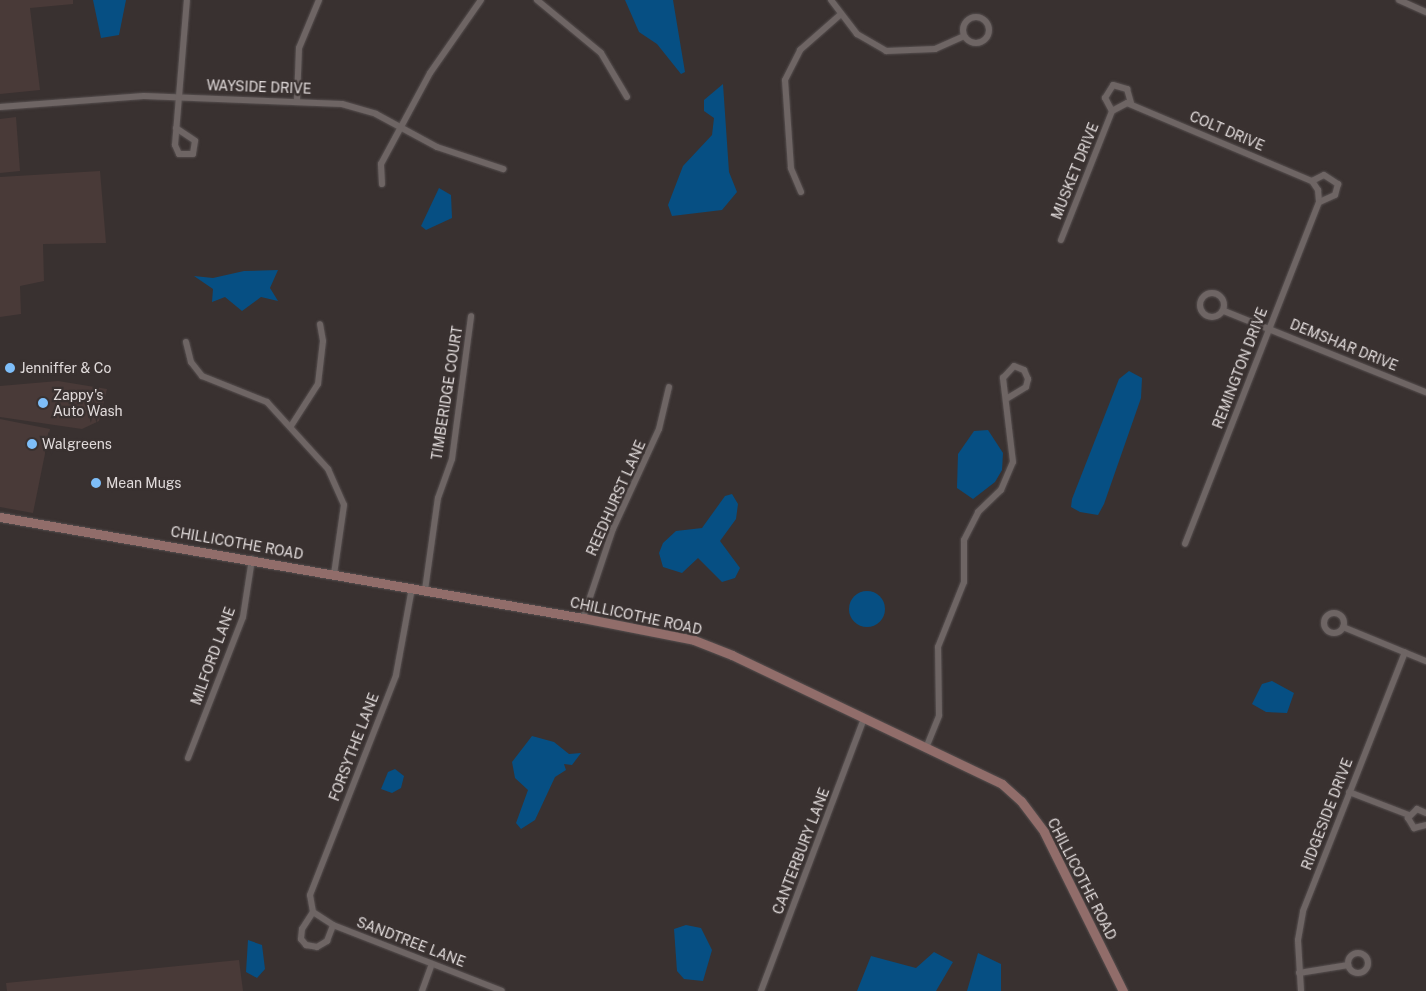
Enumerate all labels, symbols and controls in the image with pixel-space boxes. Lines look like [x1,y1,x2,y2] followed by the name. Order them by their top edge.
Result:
[206,77,312,97] street label: WAYSIDE DRIVE
[1187,108,1267,154] street label: COLT DRIVE
[1048,120,1102,222] street label: MUSKET DRIVE
[1209,305,1271,431] street label: REMINGTON DRIVE
[1288,316,1400,374] street label: DEMSHAR DRIVE
[428,325,466,461] street label: TIMBERIDGE COURT
[20,360,111,376] place label: Jenniffer & Co
[4,362,16,374] marker: Jenniffer & Co
[53,387,123,420] place label: Zappy's Auto Wash
[37,397,49,409] marker: Zappy's Auto Wash
[42,436,112,452] place label: Walgreens
[26,438,38,450] marker: Walgreens
[583,438,649,558] street label: REEDHURST LANE
[106,475,181,491] place label: Mean Mugs
[90,477,102,489] marker: Mean Mugs
[169,523,305,563] street label: CHILLICOTHE ROAD
[569,594,703,638] street label: CHILLICOTHE ROAD
[187,605,239,707] street label: MILFORD LANE
[326,691,382,803] street label: FORSYTHE LANE
[1298,756,1356,872] street label: RIDGESIDE DRIVE
[769,785,833,917] street label: CANTERBURY LANE
[1044,815,1120,943] street label: CHILLICOTHE ROAD
[354,914,468,970] street label: SANDTREE LANE

